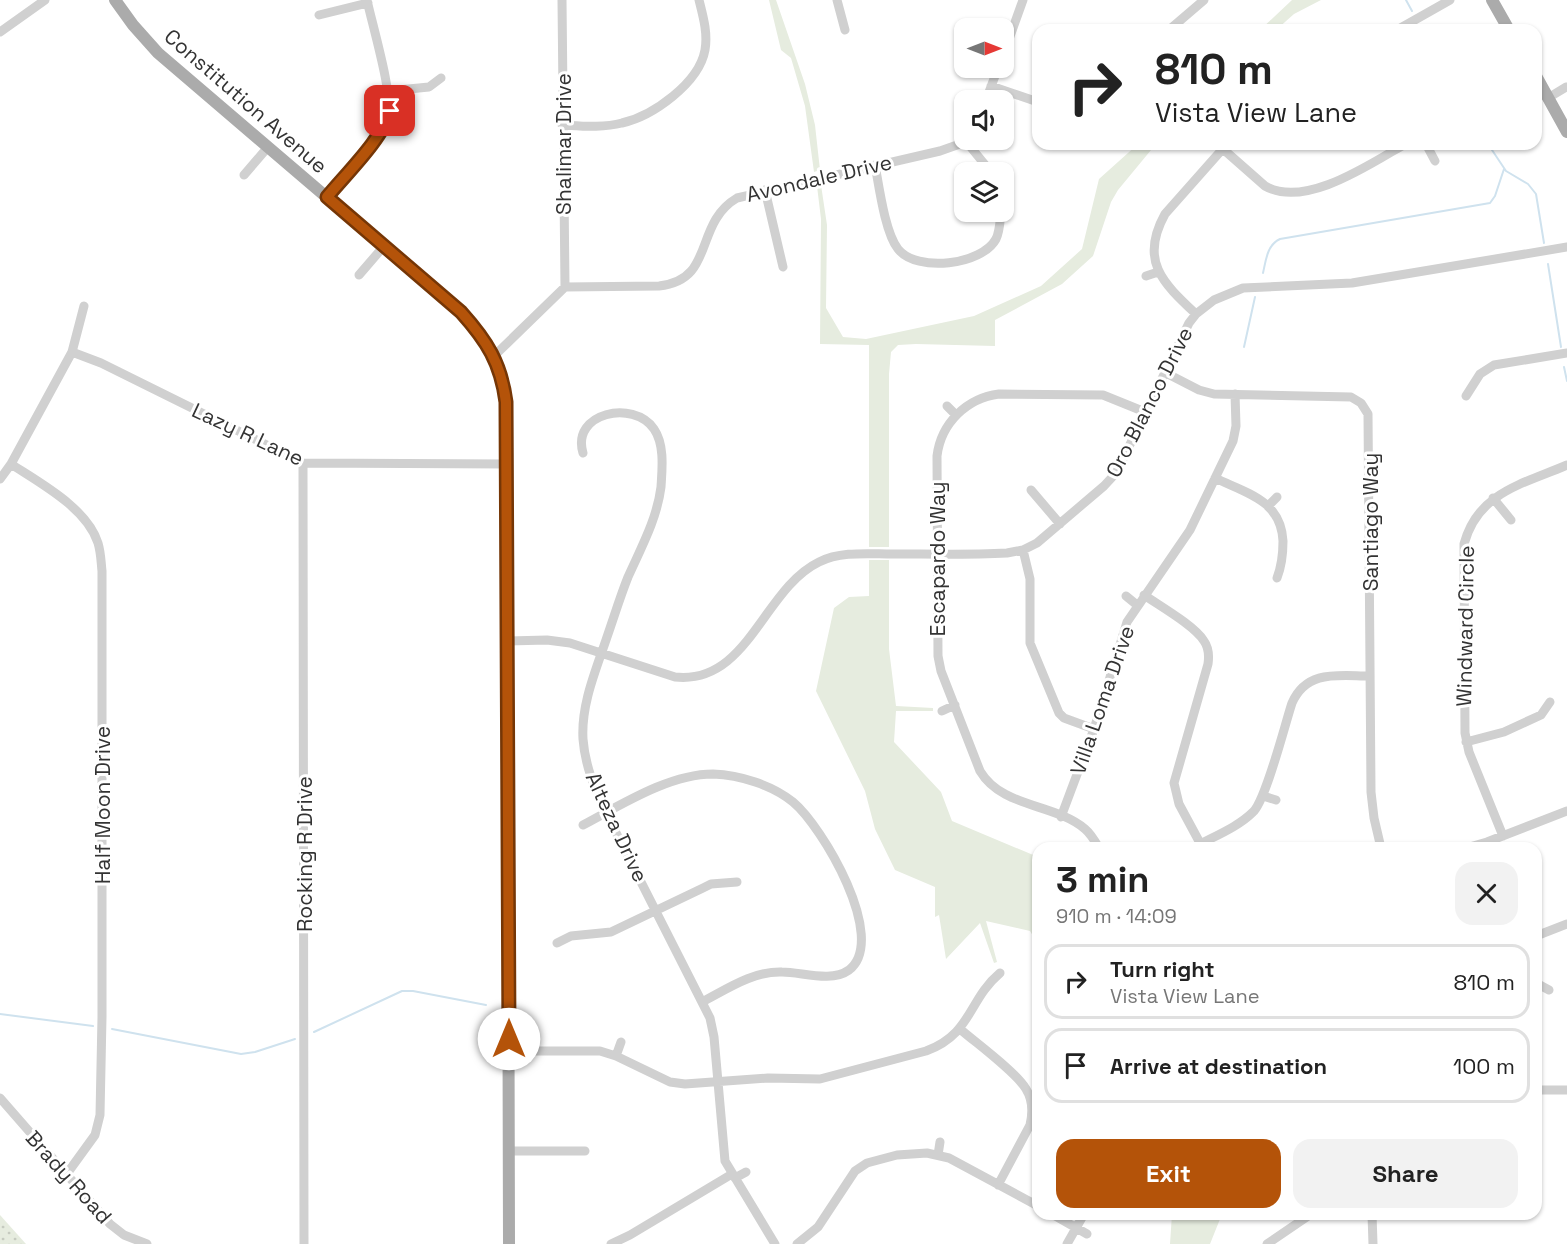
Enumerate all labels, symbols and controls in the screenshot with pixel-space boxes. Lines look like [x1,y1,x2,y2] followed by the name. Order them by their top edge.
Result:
[954,18,1014,78] north arrow
[954,18,1014,222] map controls
[159,23,333,179] street label: Constitution Avenue
[1155,43,1273,96] text: 810 m
[1056,48,1134,126] icon: right
[550,73,577,215] street label: Shalimar Drive
[364,85,415,136] pin
[954,90,1014,150] button: sound
[373,94,406,127] icon: arrive
[1155,95,1357,130] text: Vista View Lane
[744,148,894,208] street label: Avondale Drive
[954,162,1014,222] button: layers
[1099,322,1199,482] street label: Oro Blanco Drive
[188,396,308,472] street label: Lazy R Lane
[1357,453,1384,591] street label: Santiago Way
[924,481,951,637] street label: Escapardo Way
[1450,545,1480,707] street label: Windward Circle
[1064,622,1140,778] street label: Villa Loma Drive
[89,726,116,884] street label: Half Moon Drive
[580,768,654,886] street label: Alteza Drive
[291,776,318,932] street label: Rocking R Drive
[1056,857,1150,903] text: 3 min
[1455,862,1518,925] button: close
[1056,903,1177,929] text: 910 m · 14:09
[1110,955,1215,983] text: Turn right
[1059,965,1092,998] icon: right
[1453,968,1515,996] text: 810 m
[1110,983,1260,1009] text: Vista View Lane
[477,1007,541,1071] position arrow
[1059,1049,1092,1082] icon: arrive
[1110,1052,1327,1080] text: Arrive at destination
[1453,1052,1515,1080] text: 100 m
[20,1125,118,1229] street label: Brady Road
[1056,1139,1281,1208] button: Exit
[1293,1139,1518,1208] button: Share

